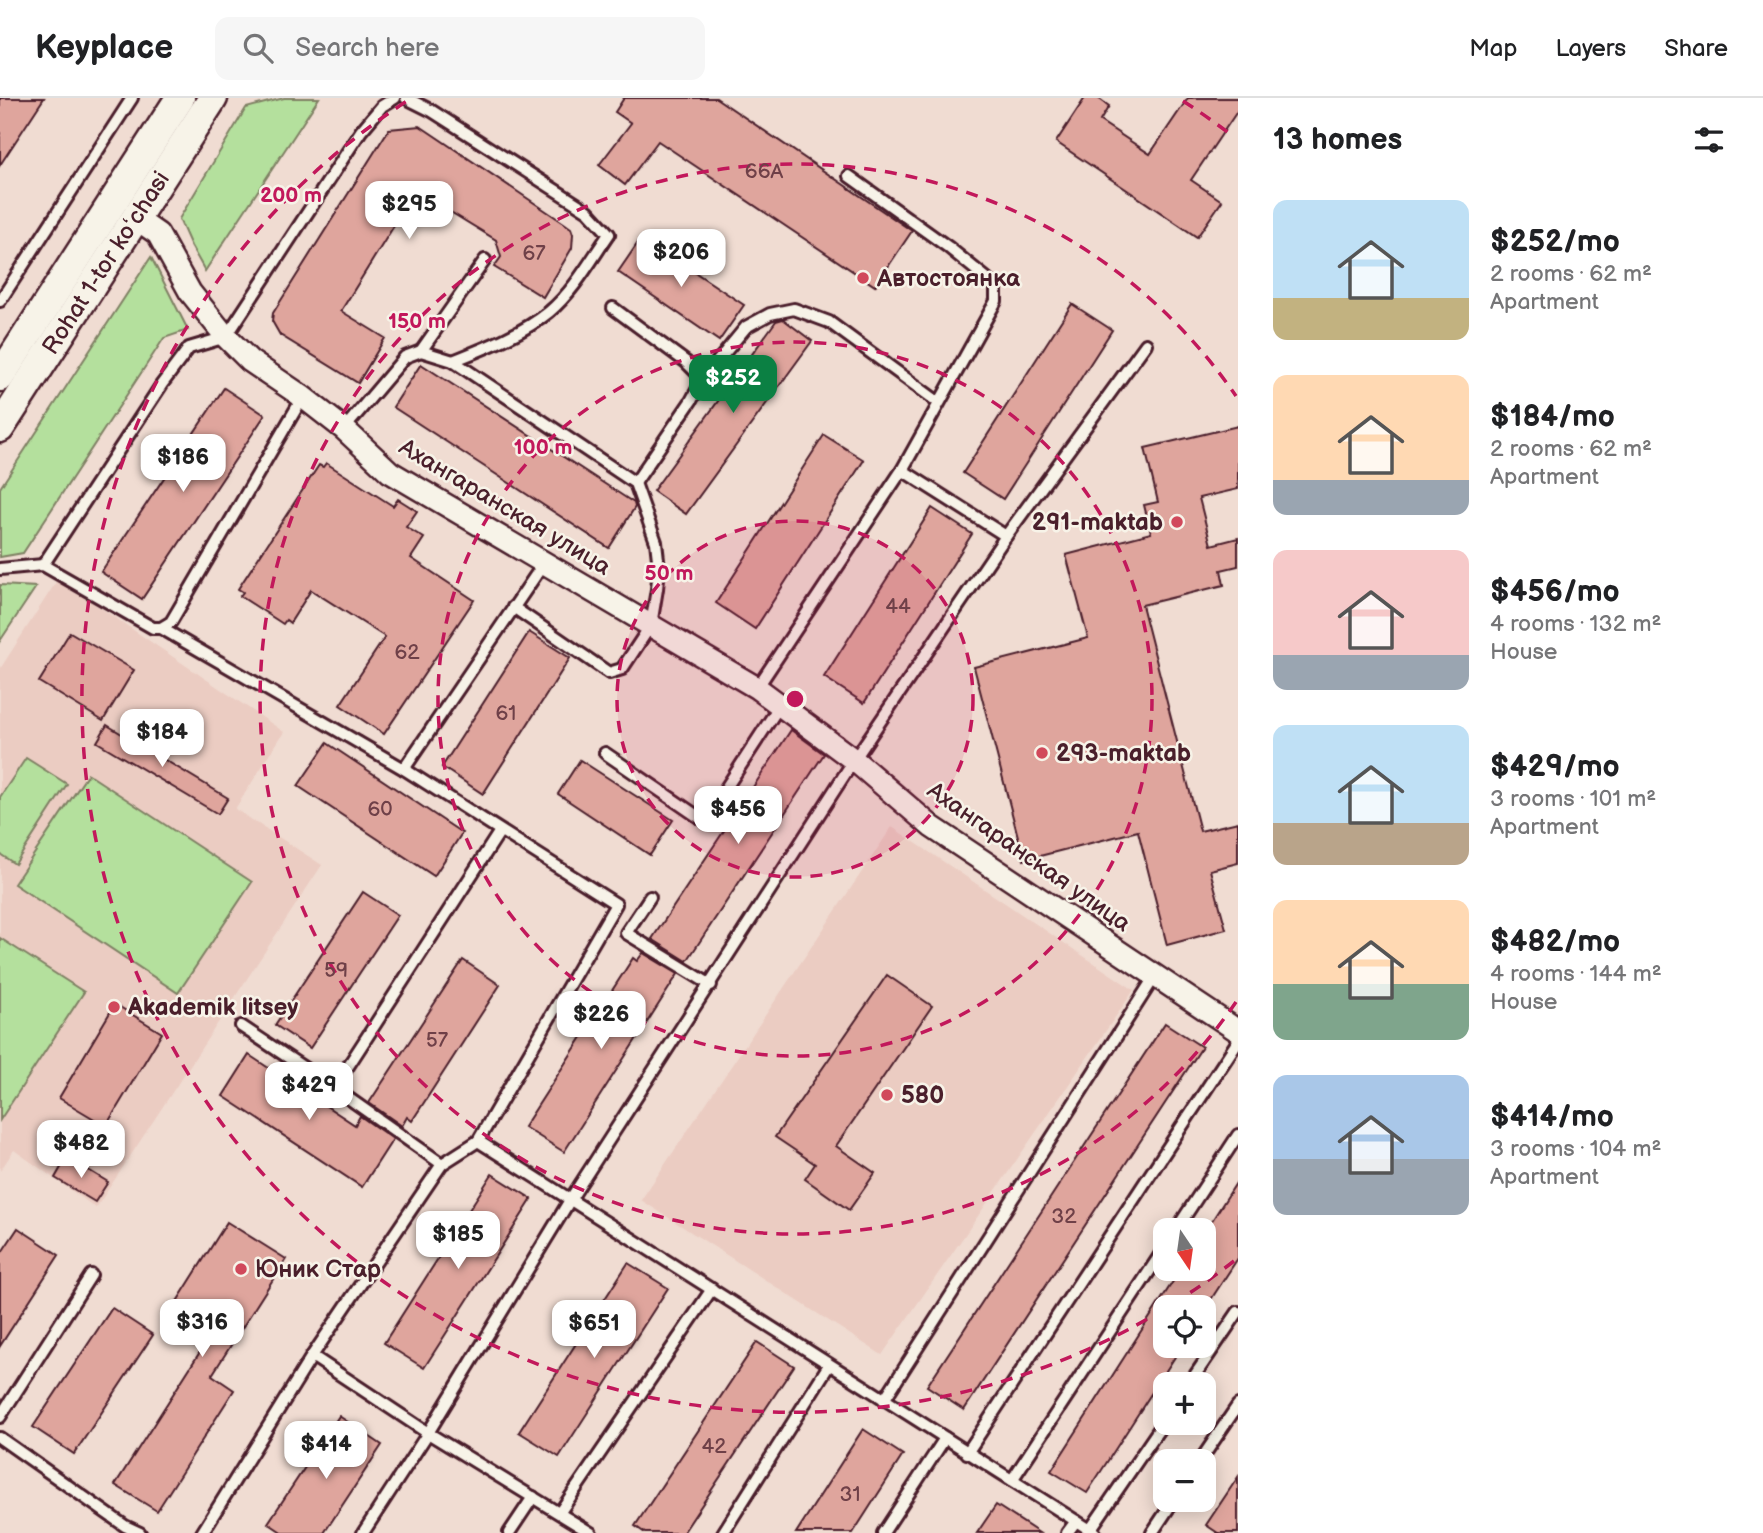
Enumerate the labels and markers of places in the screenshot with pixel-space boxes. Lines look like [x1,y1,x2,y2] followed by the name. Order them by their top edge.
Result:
[368,181,450,241] pin: $295
[640,230,722,289] pin: $206
[876,264,1021,293] place label: Автостоянка
[855,270,871,286] marker: Автостоянка
[692,356,774,415] pin: $252
[142,434,224,494] pin: $186
[1032,508,1163,537] place label: 291-maktab
[1169,514,1185,530] marker: 291-maktab
[783,687,807,711] centre of rings
[121,710,203,769] pin: $184
[1056,739,1191,768] place label: 293-maktab
[1034,745,1050,761] marker: 293-maktab
[697,786,779,846] pin: $456
[560,992,642,1051] pin: $226
[127,993,298,1022] place label: Akademik litsey
[106,999,122,1015] marker: Akademik litsey
[268,1062,350,1122] pin: $429
[901,1081,944,1110] place label: 580
[879,1087,895,1103] marker: 580
[40,1121,122,1180] pin: $482
[417,1212,499,1271] pin: $185
[255,1255,381,1284] place label: Юник Стар
[233,1261,249,1277] marker: Юник Стар
[161,1300,243,1359] pin: $316
[553,1300,635,1360] pin: $651
[285,1422,367,1481] pin: $414

